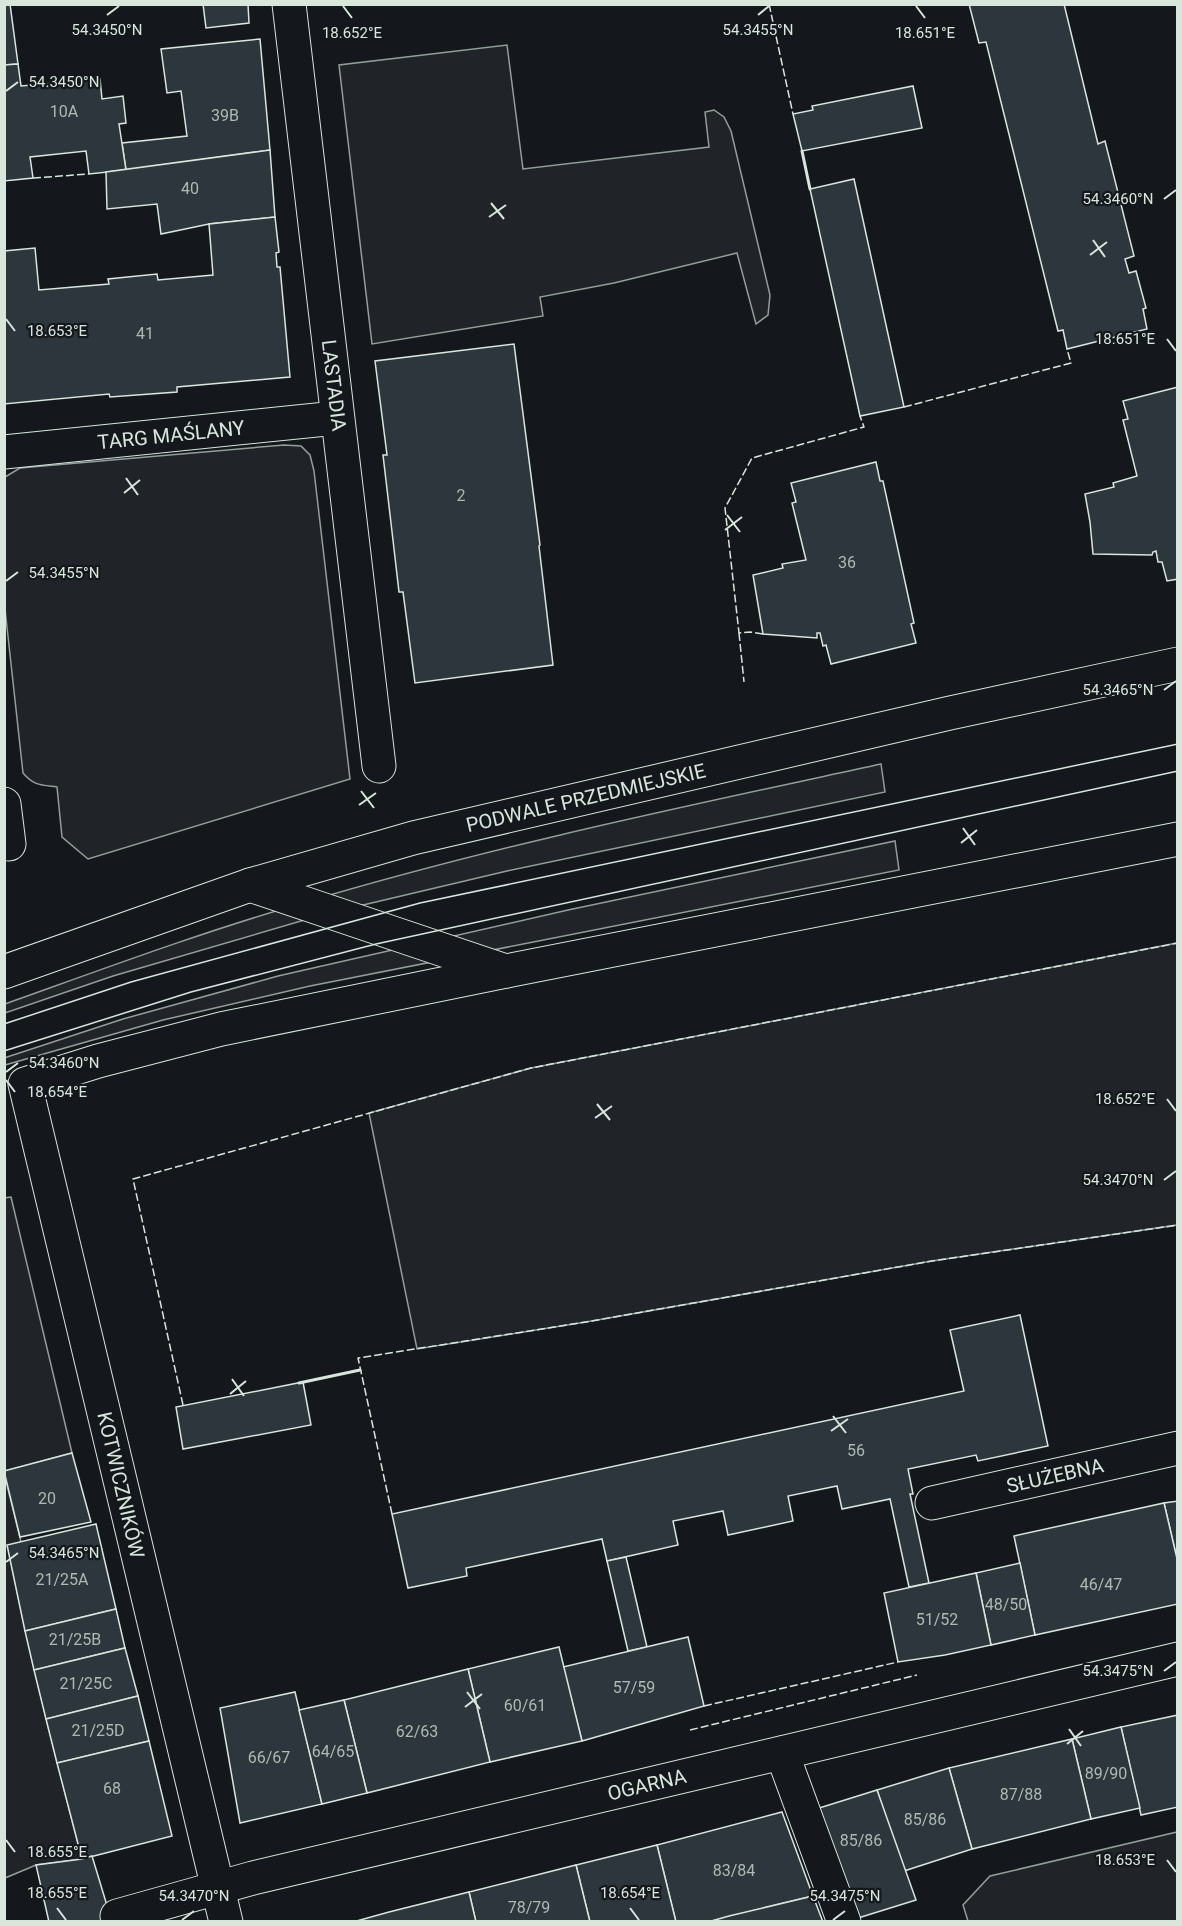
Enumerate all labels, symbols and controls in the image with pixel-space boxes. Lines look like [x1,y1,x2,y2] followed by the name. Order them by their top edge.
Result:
[72,21,142,39] text: 54.3450°N
[723,21,793,39] text: 54.3455°N
[322,24,383,42] text: 18.652°E
[895,24,956,42] text: 18.651°E
[29,73,99,91] text: 54.3450°N
[50,102,79,121] house number: 10A
[211,106,239,125] house number: 39B
[181,179,199,198] house number: 40
[1083,190,1153,208] text: 54.3460°N
[27,322,88,340] text: 18.653°E
[136,324,154,343] house number: 41
[1095,330,1156,348] text: 18.651°E
[317,338,351,432] street label: LASTADIA
[96,415,246,454] street label: TARG MAŚLANY
[457,486,466,505] house number: 2
[838,553,856,572] house number: 36
[29,564,99,582] text: 54.3455°N
[1083,681,1153,699] text: 54.3465°N
[464,758,708,837] street label: PODWALE PRZEDMIEJSKIE
[29,1054,99,1072] text: 54.3460°N
[27,1083,88,1101] text: 18.654°E
[1095,1090,1156,1108] text: 18.652°E
[1083,1171,1153,1189] text: 54.3470°N
[92,1409,150,1561] street label: KOTWICZNIKÓW
[847,1441,865,1460] house number: 56
[1004,1453,1106,1498] street label: SŁUŻEBNA
[38,1489,56,1508] house number: 20
[29,1544,99,1562] text: 54.3465°N
[35,1570,89,1589] house number: 21/25A
[1080,1575,1122,1594] house number: 46/47
[985,1595,1027,1614] house number: 48/50
[916,1610,958,1629] house number: 51/52
[49,1630,101,1649] house number: 21/25B
[1083,1662,1153,1680] text: 54.3475°N
[60,1674,112,1693] house number: 21/25C
[613,1678,655,1697] house number: 57/59
[504,1696,546,1715] house number: 60/61
[71,1721,125,1740] house number: 21/25D
[396,1722,438,1741] house number: 62/63
[312,1742,354,1761] house number: 64/65
[248,1748,290,1767] house number: 66/67
[605,1764,689,1806] street label: OGARNA
[1085,1764,1127,1783] house number: 89/90
[103,1779,121,1798] house number: 68
[1000,1785,1042,1804] house number: 87/88
[904,1810,946,1829] house number: 85/86
[840,1831,882,1850] house number: 85/86
[27,1843,88,1861] text: 18.655°E
[1095,1851,1156,1869] text: 18.653°E
[713,1861,755,1880] house number: 83/84
[27,1884,88,1902] text: 18.655°E
[600,1884,661,1902] text: 18.654°E
[159,1887,229,1905] text: 54.3470°N
[810,1887,880,1905] text: 54.3475°N
[508,1898,550,1917] house number: 78/79

